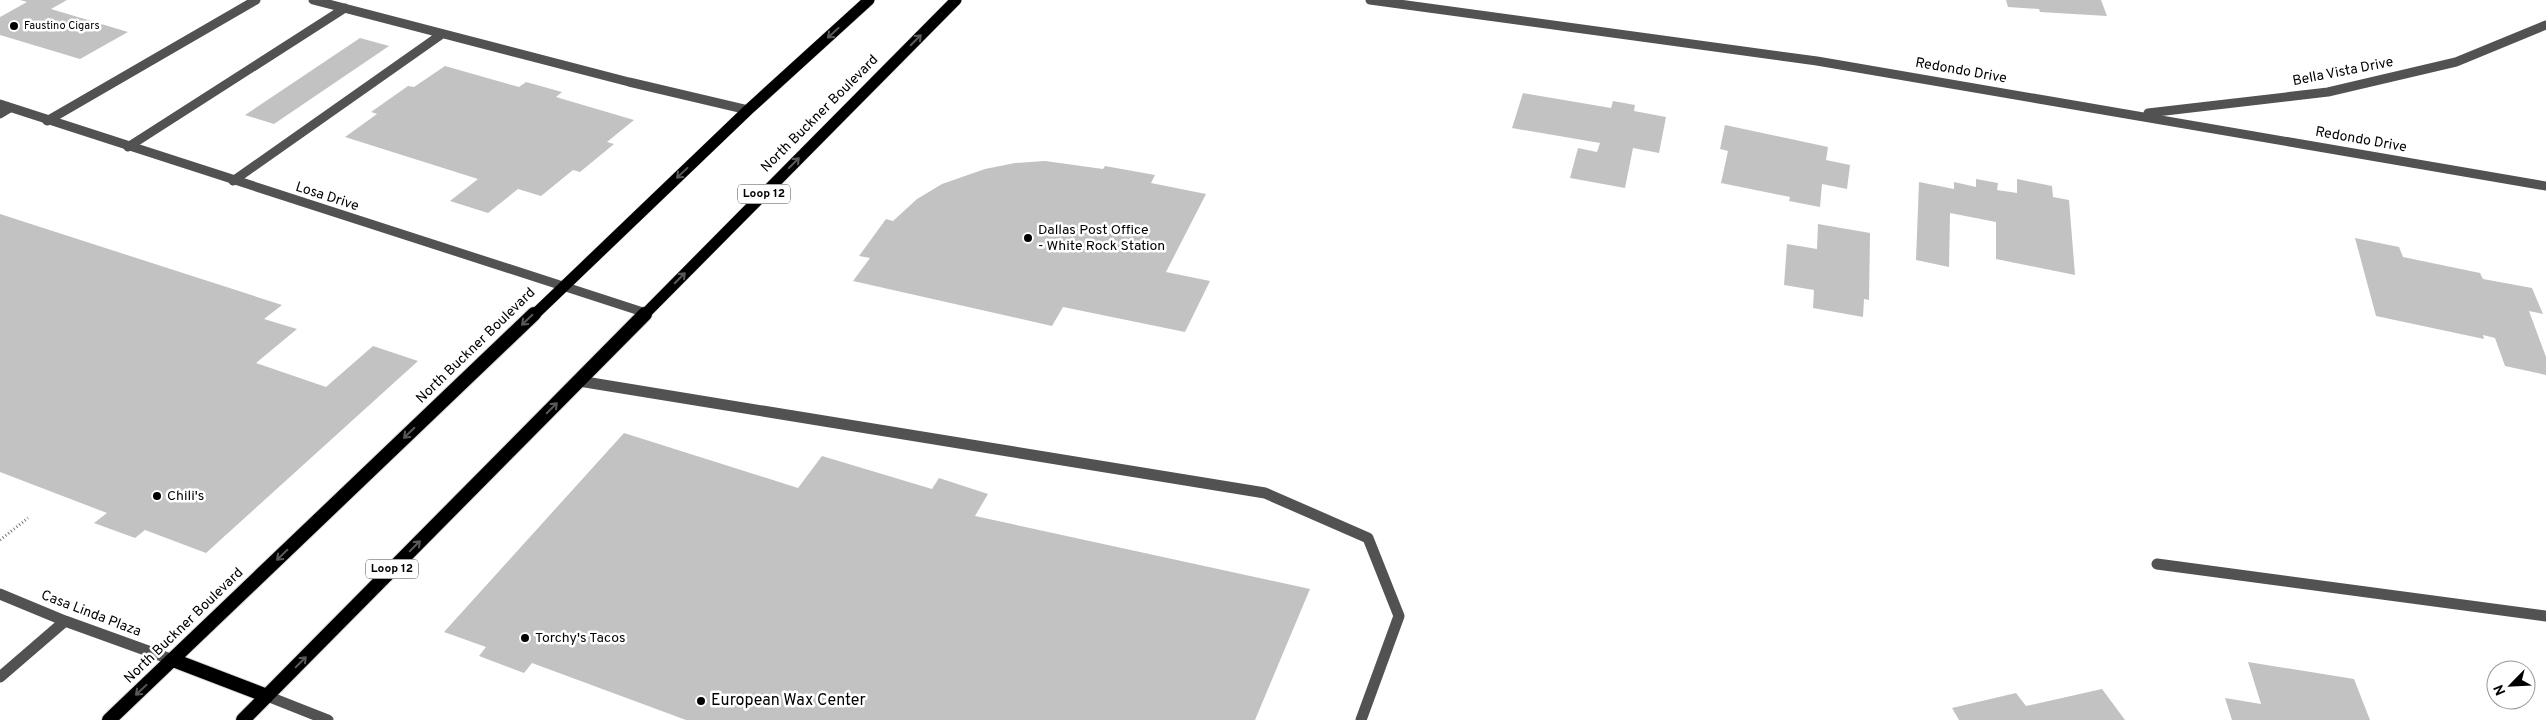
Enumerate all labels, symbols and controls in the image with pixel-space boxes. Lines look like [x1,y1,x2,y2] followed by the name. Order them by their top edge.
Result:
[24,19,100,33] place label: Faustino Cigars
[8,20,20,32] marker: Faustino Cigars
[827,27,840,39] one-way arrow
[910,34,922,46] one-way arrow
[758,52,882,176] street label: North Buckner Boulevard
[2291,54,2395,90] street label: Bella Vista Drive
[1914,55,2008,87] street label: Redondo Drive
[2314,124,2408,156] street label: Redondo Drive
[788,157,801,169] one-way arrow
[676,167,688,179] one-way arrow
[293,179,361,215] street label: Losa Drive
[738,184,790,203] road number: Loop 12
[1038,222,1165,255] place label: Dallas Post Office - White Rock Station
[1022,232,1034,244] marker: Dallas Post Office - White Rock Station
[674,272,686,285] one-way arrow
[413,285,539,407] street label: North Buckner Boulevard
[520,314,533,326] one-way arrow
[546,402,558,414] one-way arrow
[403,427,416,439] one-way arrow
[167,488,204,505] place label: Chili's
[151,490,163,502] marker: Chili's
[409,540,421,552] one-way arrow
[275,549,288,561] one-way arrow
[366,560,418,578] road number: Loop 12
[121,565,247,687] street label: North Buckner Boulevard
[39,587,143,641] street label: Casa Linda Plaza
[535,630,625,647] place label: Torchy's Tacos
[519,632,531,644] marker: Torchy's Tacos
[295,655,307,668] one-way arrow
[2486,660,2536,710] north arrow
[2491,682,2510,698] text: N
[135,684,147,696] one-way arrow
[711,691,866,711] place label: European Wax Center
[695,695,707,707] marker: European Wax Center

